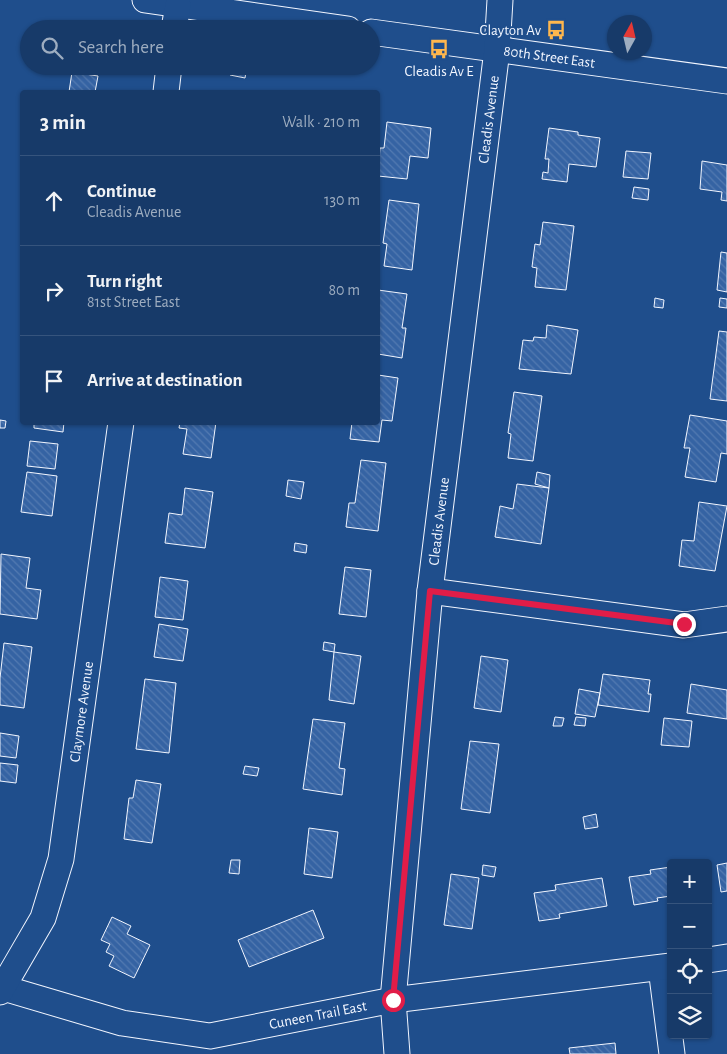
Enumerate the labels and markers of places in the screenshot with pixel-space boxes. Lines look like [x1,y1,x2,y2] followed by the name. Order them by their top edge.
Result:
[545,19,567,41] bus stop icon: Clayton Av
[480,23,542,38] place label: Clayton Av
[428,38,450,60] bus stop icon: Cleadis Av E
[404,64,474,79] place label: Cleadis Av E

